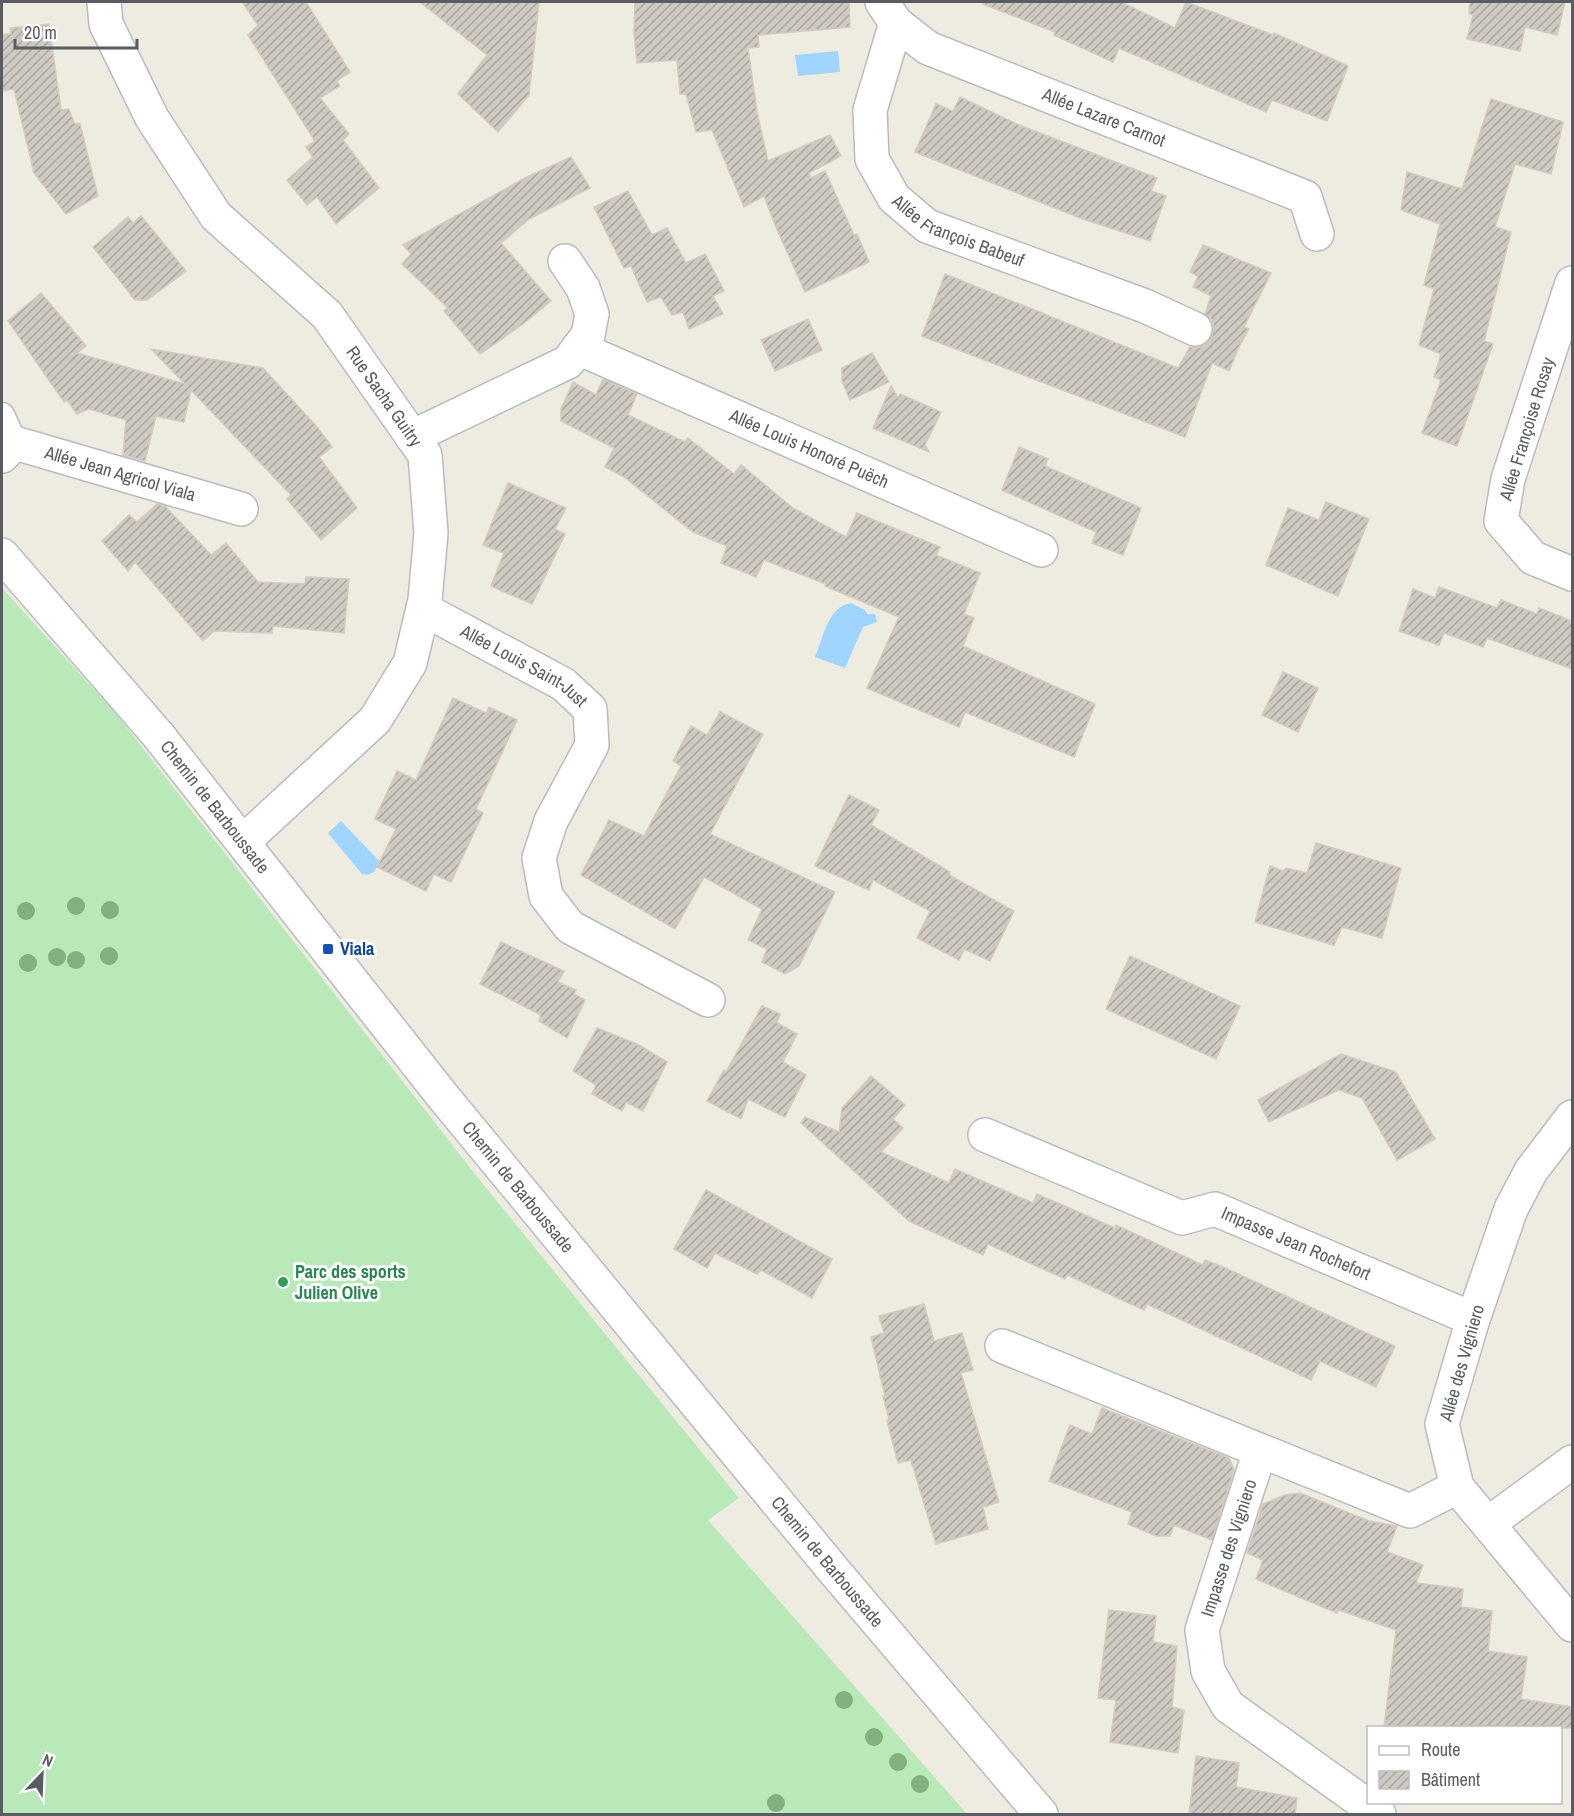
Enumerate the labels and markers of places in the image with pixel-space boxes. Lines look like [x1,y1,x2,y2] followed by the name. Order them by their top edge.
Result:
[340,936,375,961] place label: Viala
[321,942,335,956] marker: Viala
[295,1259,406,1305] place label: Parc des sports Julien Olive
[276,1275,290,1289] marker: Parc des sports Julien Olive

